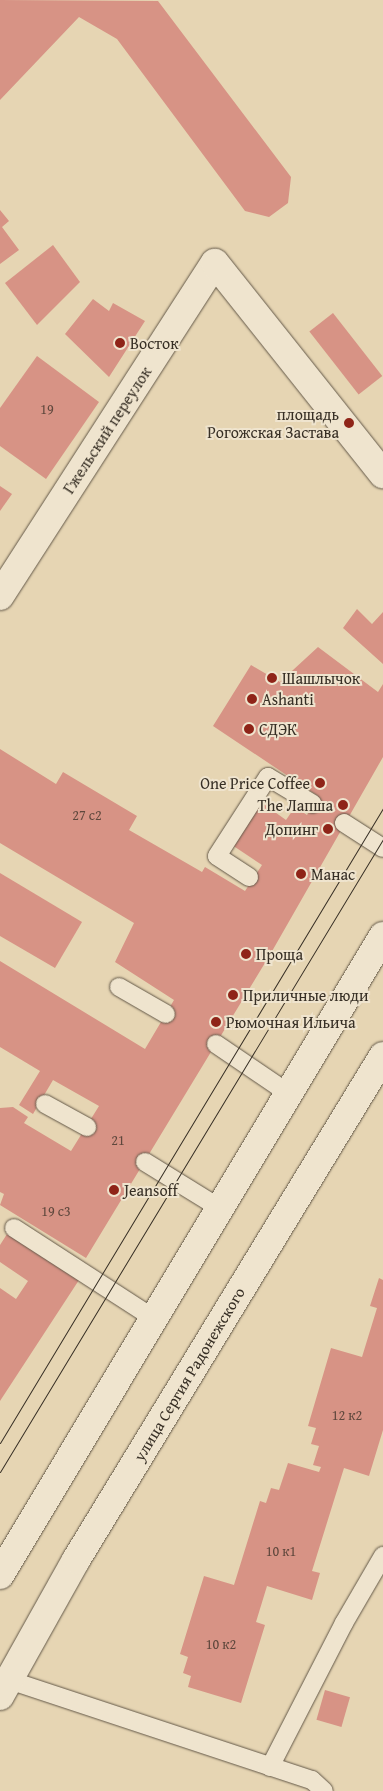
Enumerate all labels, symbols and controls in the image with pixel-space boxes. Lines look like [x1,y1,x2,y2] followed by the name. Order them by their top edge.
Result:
[130,333,179,353] place label: Восток
[114,337,126,349] marker: Восток
[59,363,155,497] street label: Гжельский переулок
[40,401,54,417] house number: 19
[207,404,339,442] place label: площадь Рогожская Застава
[343,417,355,429] marker: площадь Рогожская Застава
[282,668,360,688] place label: Шашлычок
[266,672,278,684] marker: Шашлычок
[262,689,314,709] place label: Ashanti
[246,693,258,705] marker: Ashanti
[259,719,297,739] place label: СДЭК
[243,723,255,735] marker: СДЭК
[200,773,310,793] place label: One Price Coffee
[314,777,326,789] marker: One Price Coffee
[257,795,333,815] place label: The Лапша
[337,799,349,811] marker: The Лапша
[72,807,102,823] house number: 27 с2
[265,819,318,839] place label: Допинг
[322,823,334,835] marker: Допинг
[311,864,355,884] place label: Манас
[295,868,307,880] marker: Манас
[256,944,303,964] place label: Проща
[240,948,252,960] marker: Проща
[243,985,368,1005] place label: Приличные люди
[227,989,239,1001] marker: Приличные люди
[226,1012,356,1032] place label: Рюмочная Ильича
[210,1016,222,1028] marker: Рюмочная Ильича
[111,1132,125,1148] house number: 21
[124,1180,178,1200] place label: Jeansoff
[108,1184,120,1196] marker: Jeansoff
[41,1203,71,1219] house number: 19 с3
[129,1284,249,1464] street label: улица Сергия Радонежского
[332,1407,362,1423] house number: 12 к2
[266,1543,296,1559] house number: 10 к1
[206,1636,236,1652] house number: 10 к2

